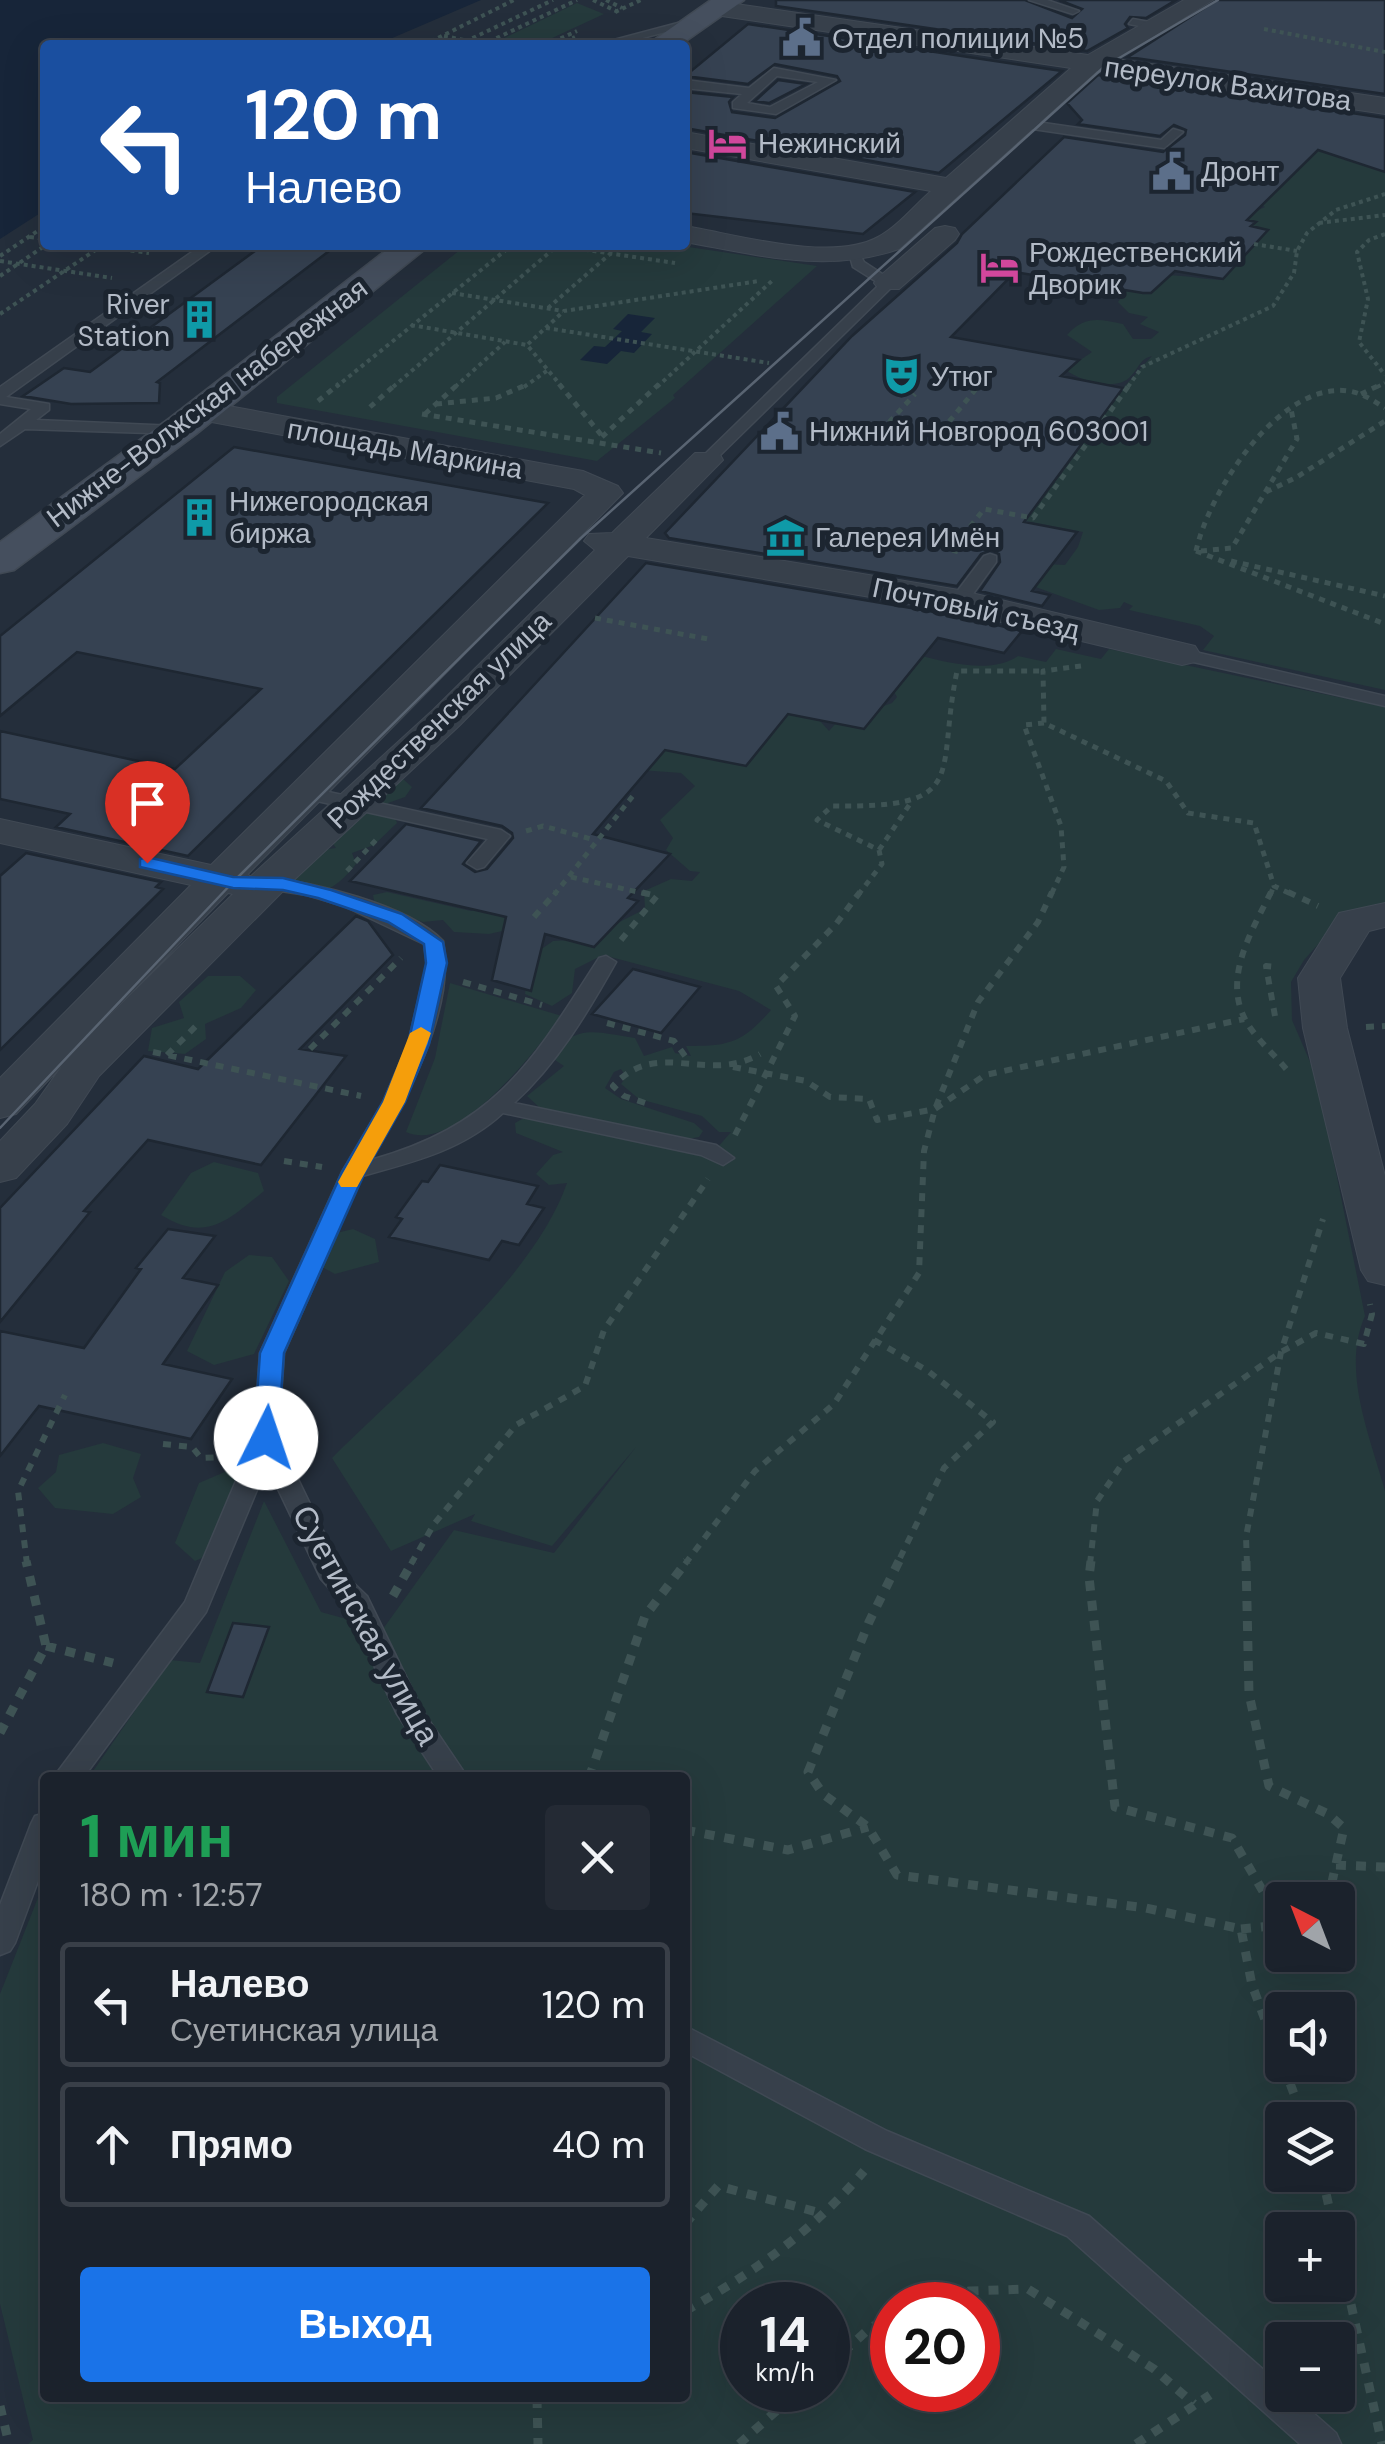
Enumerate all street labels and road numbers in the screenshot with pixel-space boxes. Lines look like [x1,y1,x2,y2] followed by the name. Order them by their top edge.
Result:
[1102,48,1354,120] street label: переулок Вахитова
[39,270,375,536] street label: Нижне-Волжская набережная
[285,410,526,488] street label: площадь Маркина
[869,569,1083,649] street label: Почтовый съезд
[319,603,559,837] street label: Рождественская улица
[283,1498,449,1753] street label: Суетинская улица

